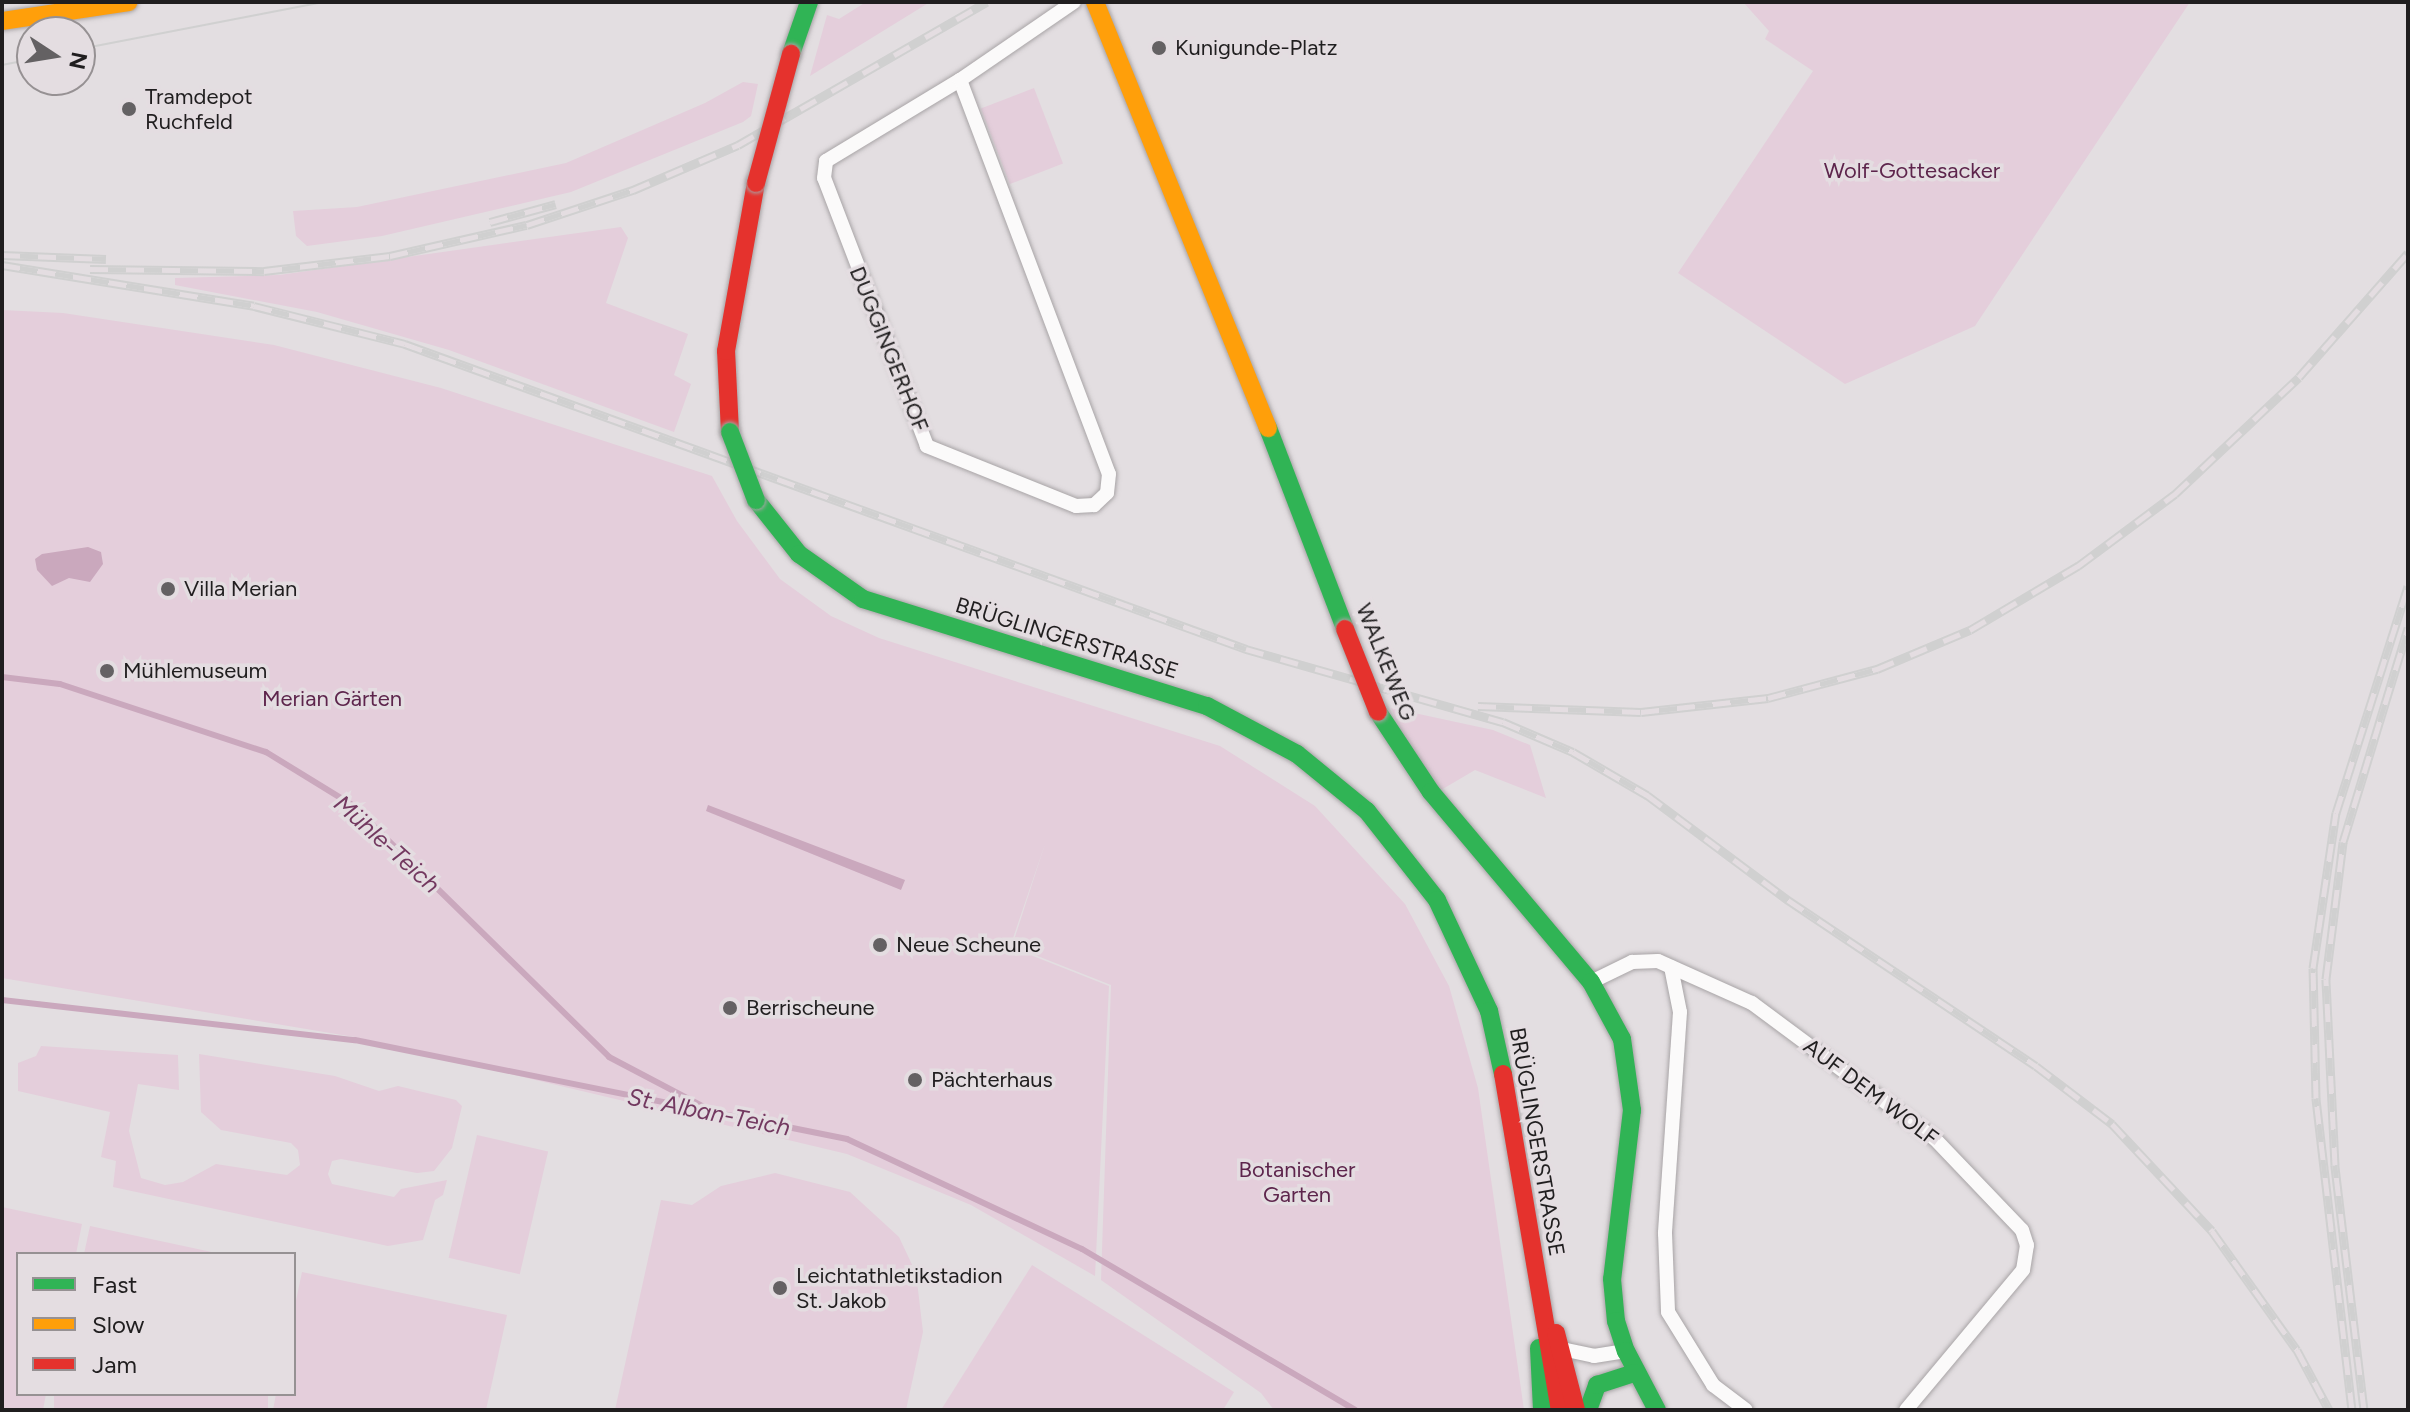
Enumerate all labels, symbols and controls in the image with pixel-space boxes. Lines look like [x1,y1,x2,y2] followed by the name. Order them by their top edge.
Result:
[16,16,96,96] north arrow
[1175,35,1337,61] place label: Kunigunde-Platz
[1150,39,1168,57] marker: Kunigunde-Platz
[63,50,93,72] text: N
[145,83,252,134] place label: Tramdepot Ruchfeld
[120,100,138,118] marker: Tramdepot Ruchfeld
[1824,158,2000,184] park label: Wolf-Gottesacker
[844,263,934,435] street label: DUGGINGERHOF
[184,576,297,602] place label: Villa Merian
[159,580,177,598] marker: Villa Merian
[952,591,1182,685] street label: BRÜGLINGERSTRASSE
[1351,600,1421,724] street label: WALKEWEG
[123,658,267,684] place label: Mühlemuseum
[98,662,116,680] marker: Mühlemuseum
[262,686,402,712] park label: Merian Gärten
[328,789,446,899] water label: Mühle-Teich
[896,932,1041,958] place label: Neue Scheune
[871,936,889,954] marker: Neue Scheune
[746,995,874,1021] place label: Berrischeune
[721,999,739,1017] marker: Berrischeune
[1504,1026,1570,1258] street label: BRÜGLINGERSTRASSE
[1799,1033,1943,1151] street label: AUF DEM WOLF
[931,1067,1053,1093] place label: Pächterhaus
[906,1071,924,1089] marker: Pächterhaus
[625,1082,793,1142] water label: St. Alban-Teich
[1239,1156,1355,1208] park label: Botanischer Garten
[16,1252,296,1396] legend
[796,1262,1003,1314] place label: Leichtathletikstadion St. Jakob
[92,1270,137,1299] text: Fast
[771,1279,789,1297] marker: Leichtathletikstadion St. Jakob
[92,1310,144,1339] text: Slow
[92,1350,137,1379] text: Jam

